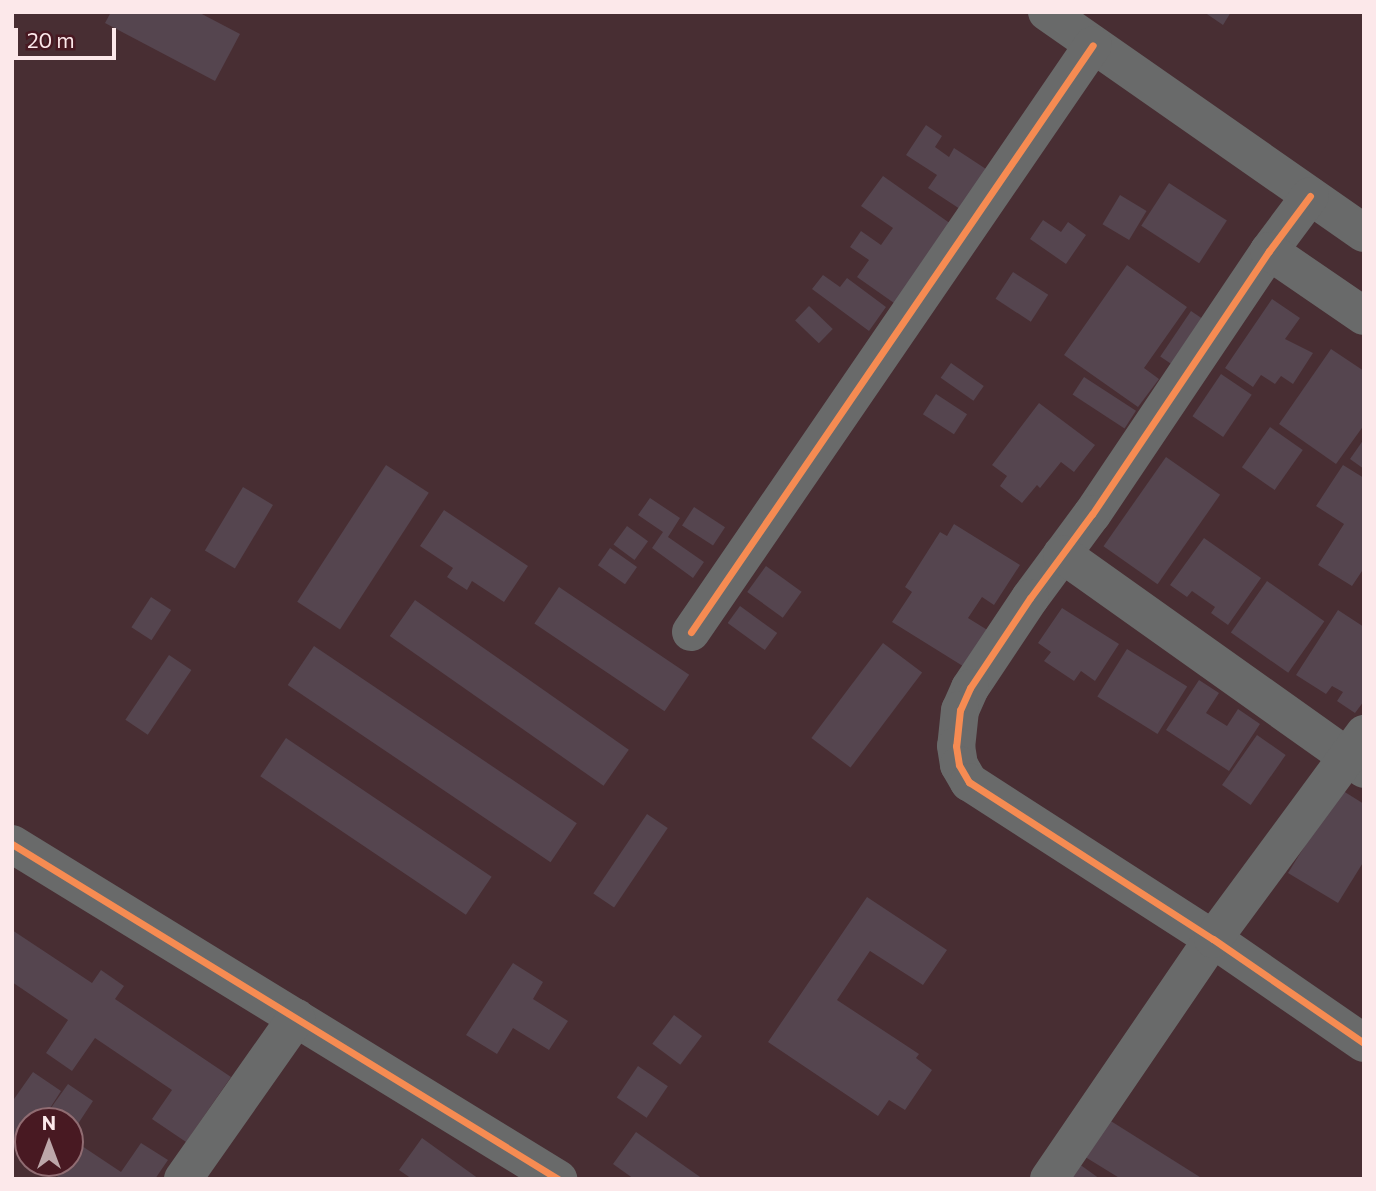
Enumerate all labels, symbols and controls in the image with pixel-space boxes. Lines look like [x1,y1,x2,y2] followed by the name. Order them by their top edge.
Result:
[18,14,119,58] scale bar
[27,27,75,52] text: 20 m
[14,1107,84,1177] north arrow
[42,1111,56,1134] text: N

